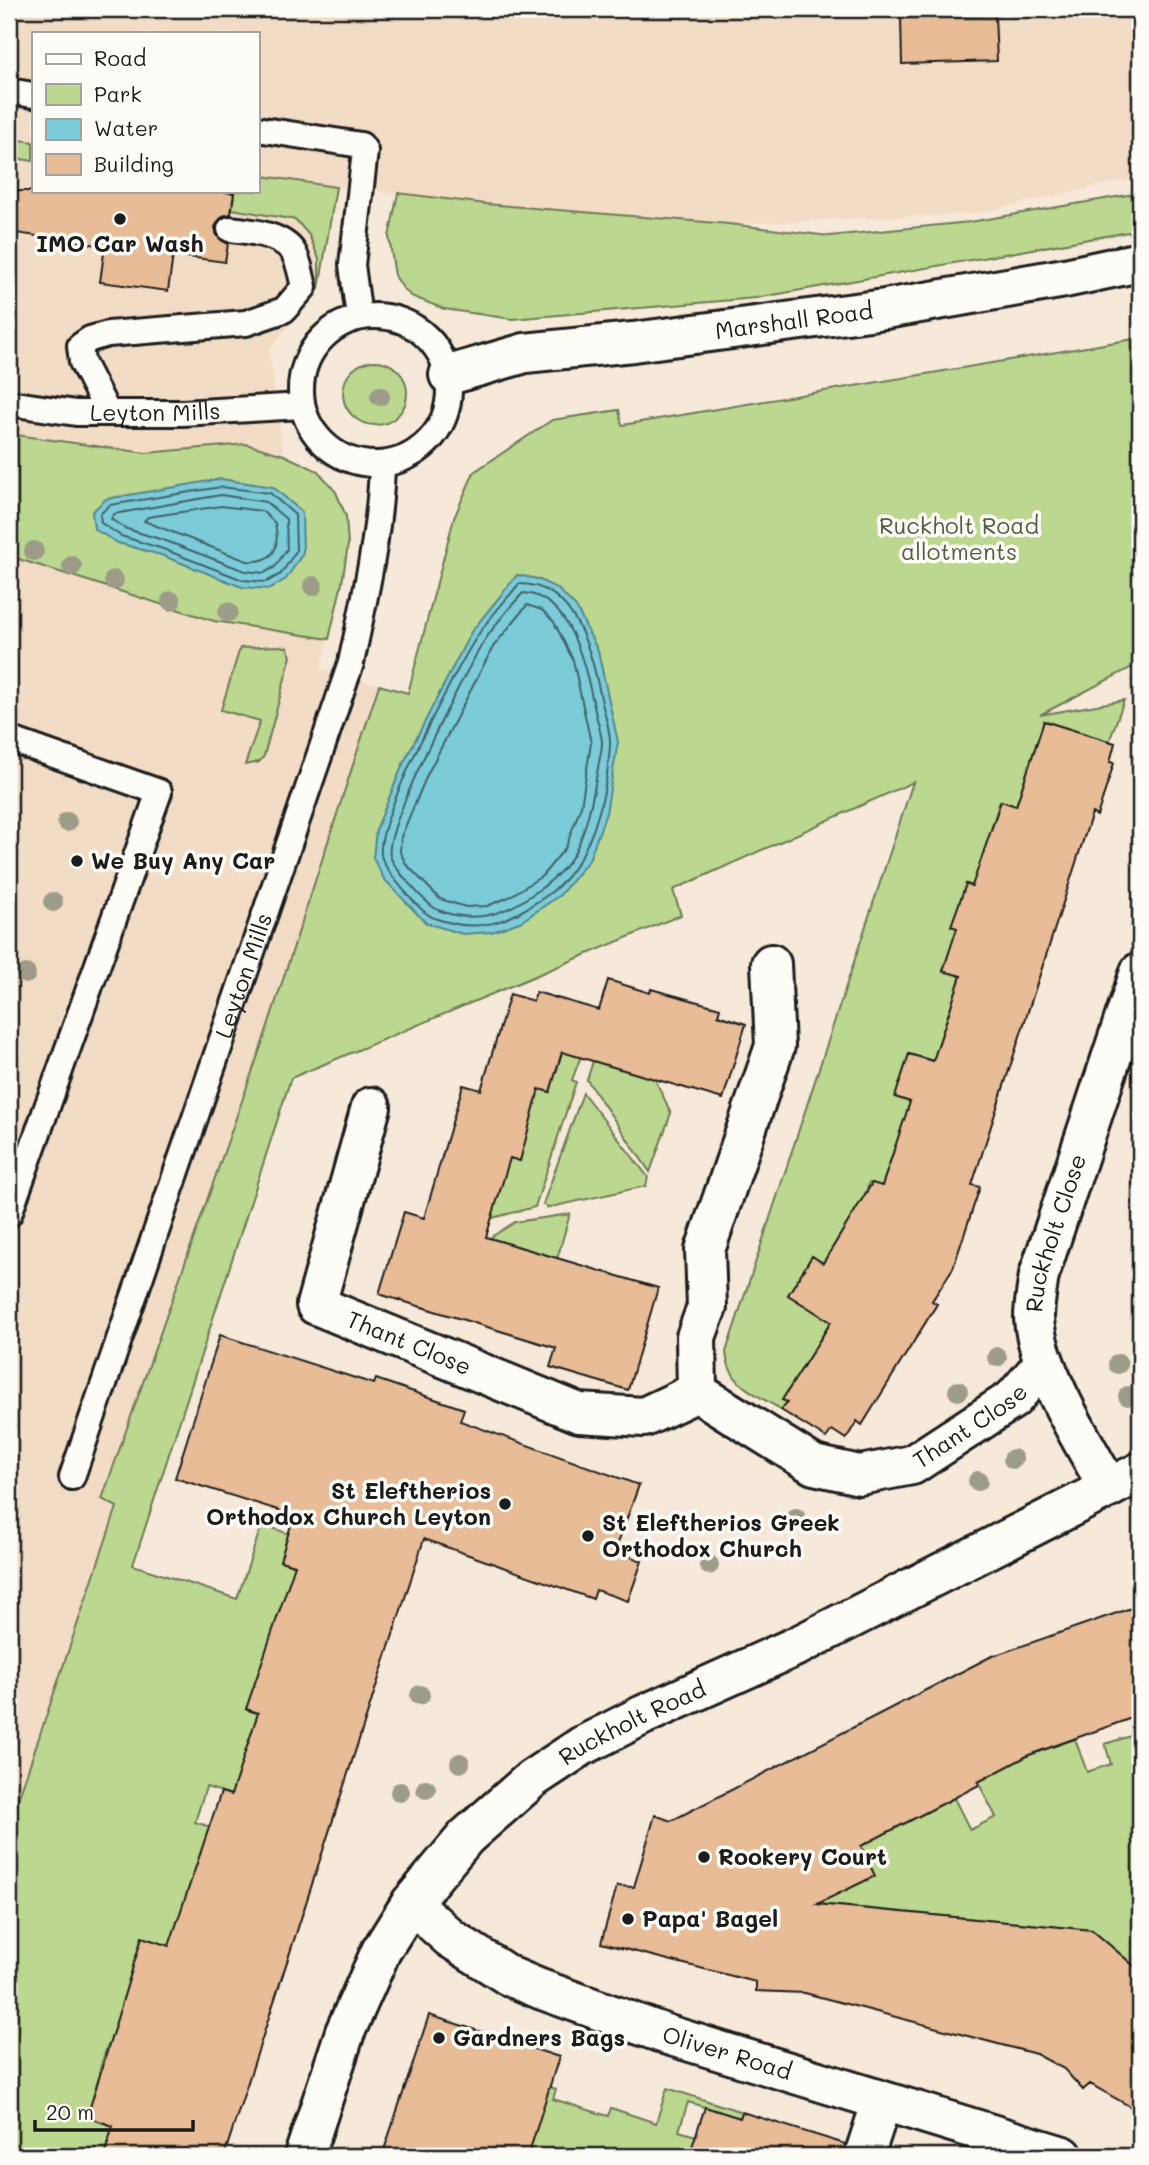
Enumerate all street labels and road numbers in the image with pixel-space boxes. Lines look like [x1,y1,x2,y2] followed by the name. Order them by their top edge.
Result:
[713,295,875,345] street label: Marshall Road
[90,395,221,427] street label: Leyton Mills
[208,909,278,1042] street label: Leyton Mills
[1018,1150,1092,1314] street label: Ruckholt Close
[343,1303,476,1381] street label: Thant Close
[907,1377,1034,1474] street label: Thant Close
[553,1673,710,1771] street label: Ruckholt Road
[659,2018,796,2086] street label: Oliver Road

